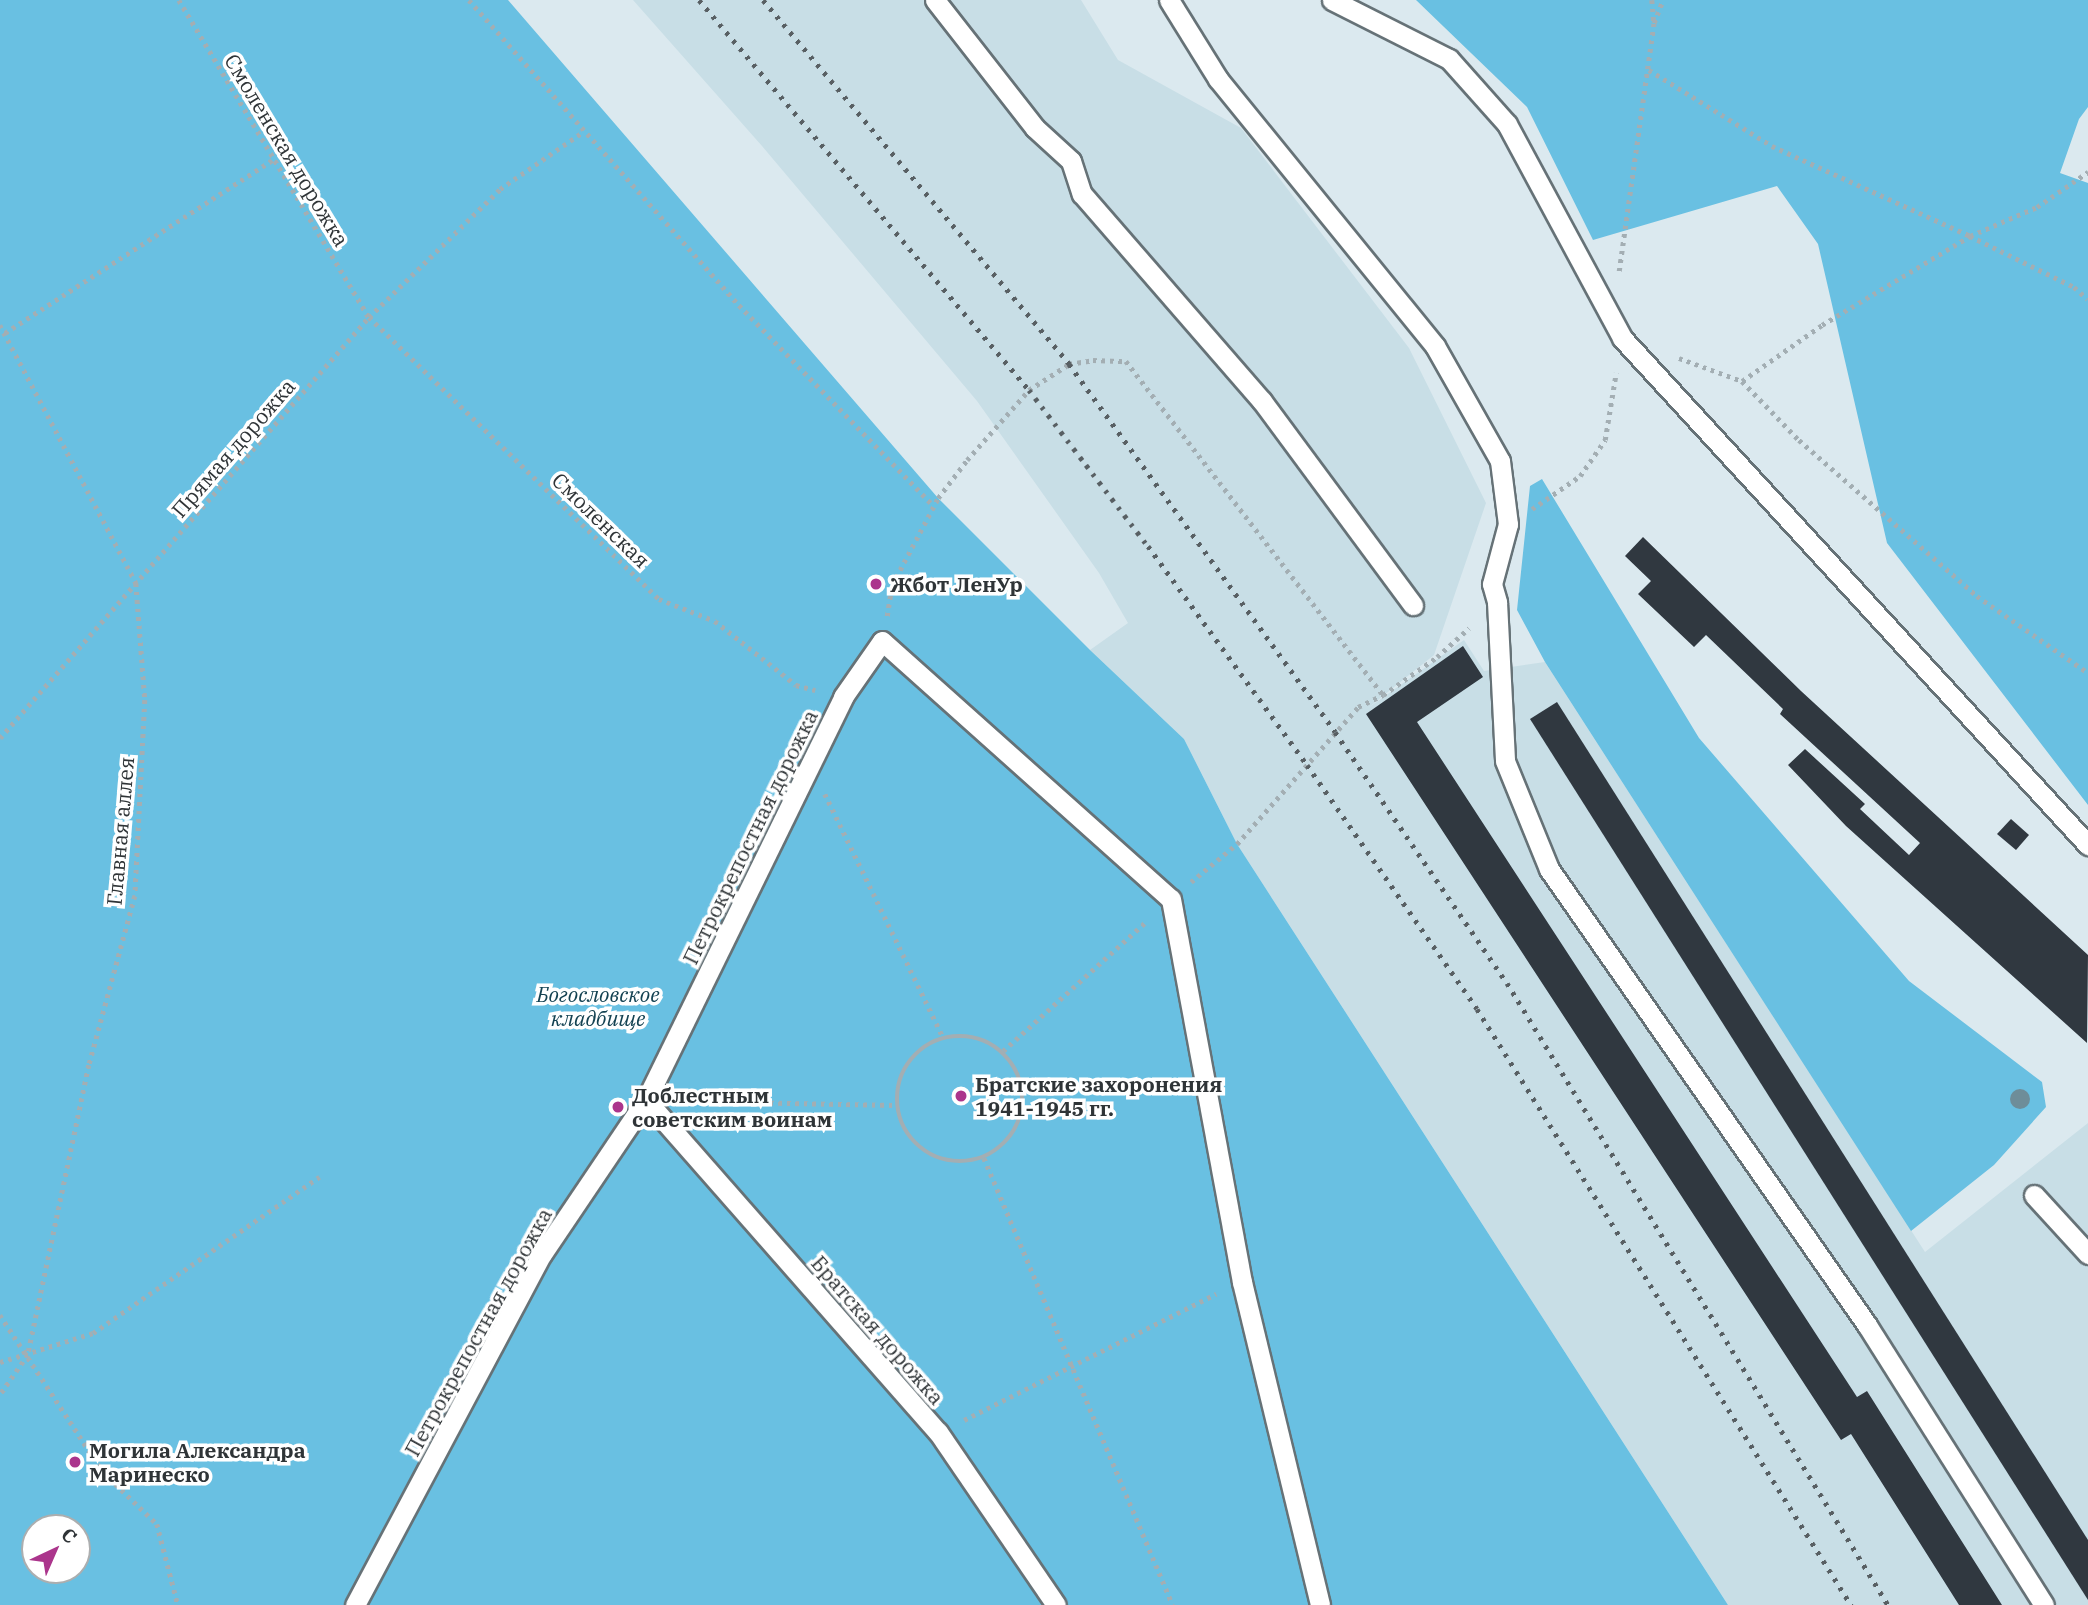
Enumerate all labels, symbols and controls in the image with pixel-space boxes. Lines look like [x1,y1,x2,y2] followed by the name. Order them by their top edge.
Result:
[220,49,354,251] street label: Смоленская дорожка
[166,374,300,522] street label: Прямая дорожка
[547,467,655,573] street label: Смоленская
[890,571,1023,597] place label: Жбот ЛенУр
[868,576,884,592] marker: Жбот ЛенУр
[677,706,823,968] street label: Петрокрепостная дорожка
[101,756,139,906] street label: Главная аллея
[537,981,659,1031] park label: Богословское кладбище
[975,1071,1222,1121] place label: Братские захоронения 1941-1945 гг.
[632,1082,832,1132] place label: Доблестным советским воинам
[953,1088,969,1104] marker: Братские захоронения 1941-1945 гг.
[610,1099,626,1115] marker: Доблестным советским воинам
[399,1203,557,1461] street label: Петрокрепостная дорожка
[806,1250,950,1410] street label: Братская дорожка
[89,1437,306,1487] place label: Могила Александра Маринеско
[67,1454,83,1470] marker: Могила Александра Маринеско
[21,1514,91,1584] north arrow
[56,1522,82,1548] text: С

